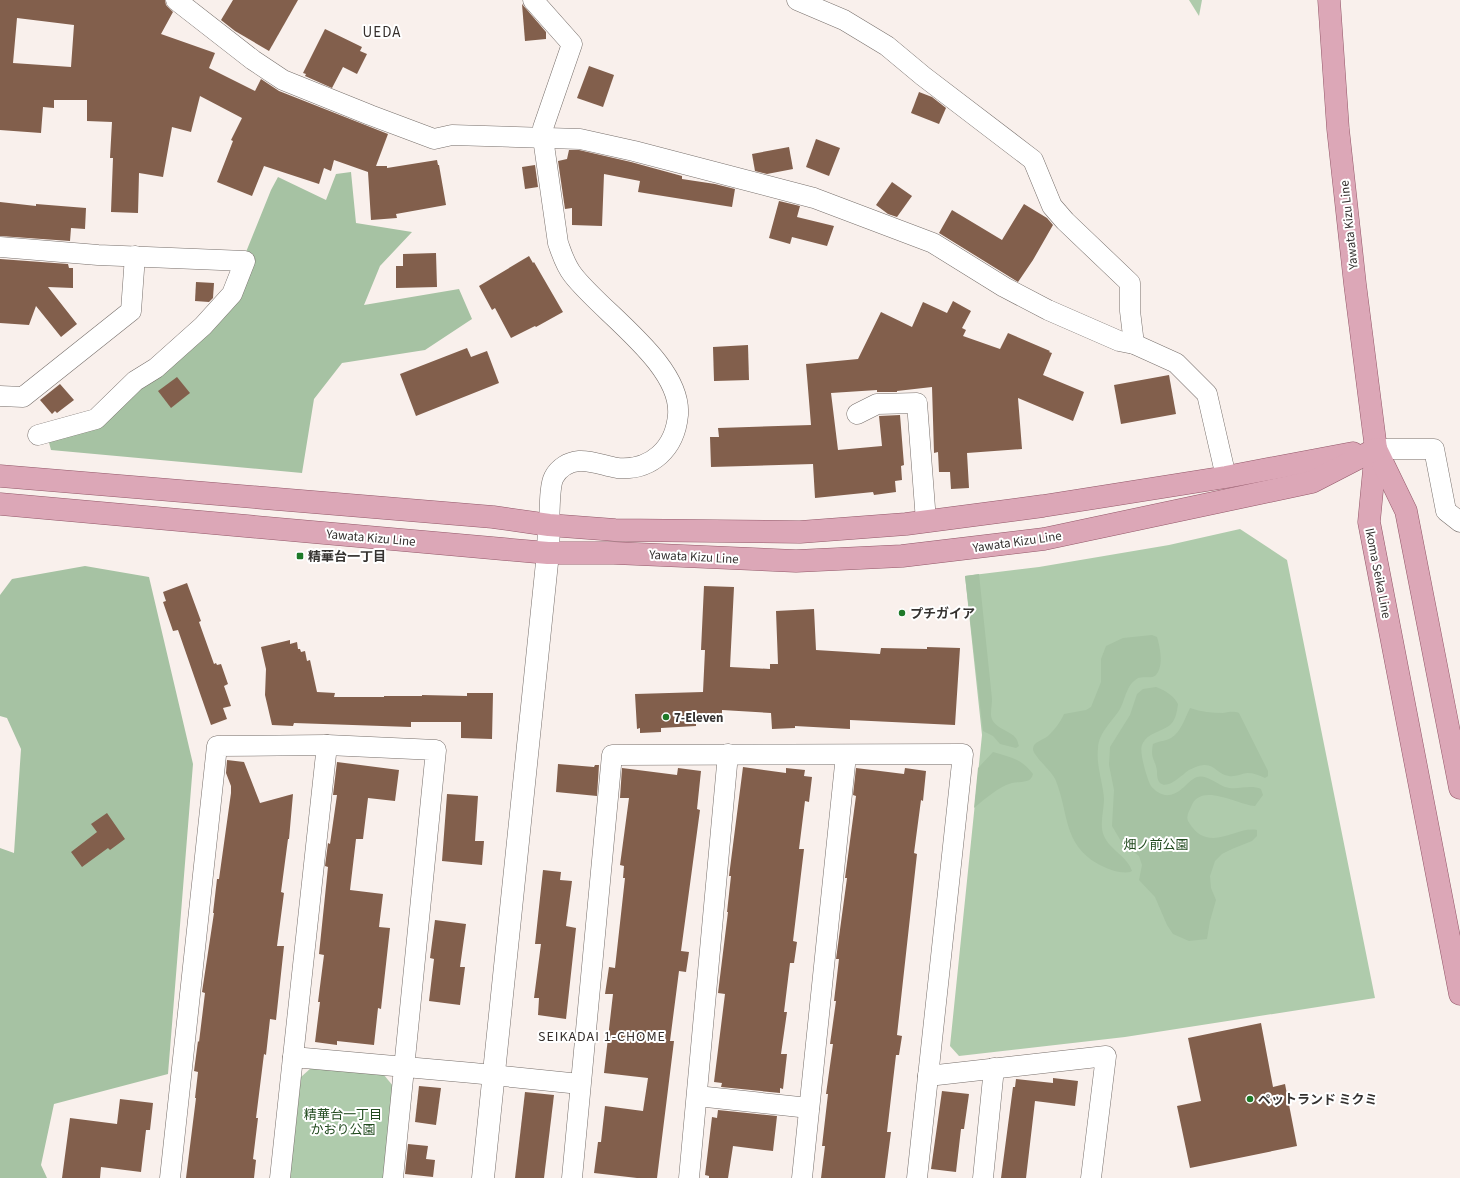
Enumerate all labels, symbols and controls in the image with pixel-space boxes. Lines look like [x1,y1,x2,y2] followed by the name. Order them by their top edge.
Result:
[363,22,401,43] district label: UEDA
[1335,179,1363,271] street label: Yawata Kizu Line
[325,525,416,551] street label: Yawata Kizu Line
[1360,526,1396,620] street label: Ikoma Seika Line
[971,527,1063,557] street label: Yawata Kizu Line
[648,546,739,568] street label: Yawata Kizu Line
[308,548,386,566] place label: 精華台一丁目
[295,551,305,561] marker: 精華台一丁目
[910,605,975,623] place label: プチガイア
[897,608,907,618] marker: プチガイア
[674,709,724,727] place label: 7-Eleven
[661,712,671,722] marker: 7-Eleven
[1123,836,1189,854] park label: 畑ノ前公園
[538,1027,666,1047] district label: SEIKADAI 1-CHOME
[1258,1091,1378,1109] place label: ペットランド ミクミ
[1245,1094,1255,1104] marker: ペットランド ミクミ
[304,1106,382,1139] park label: 精華台一丁目 かおり公園

